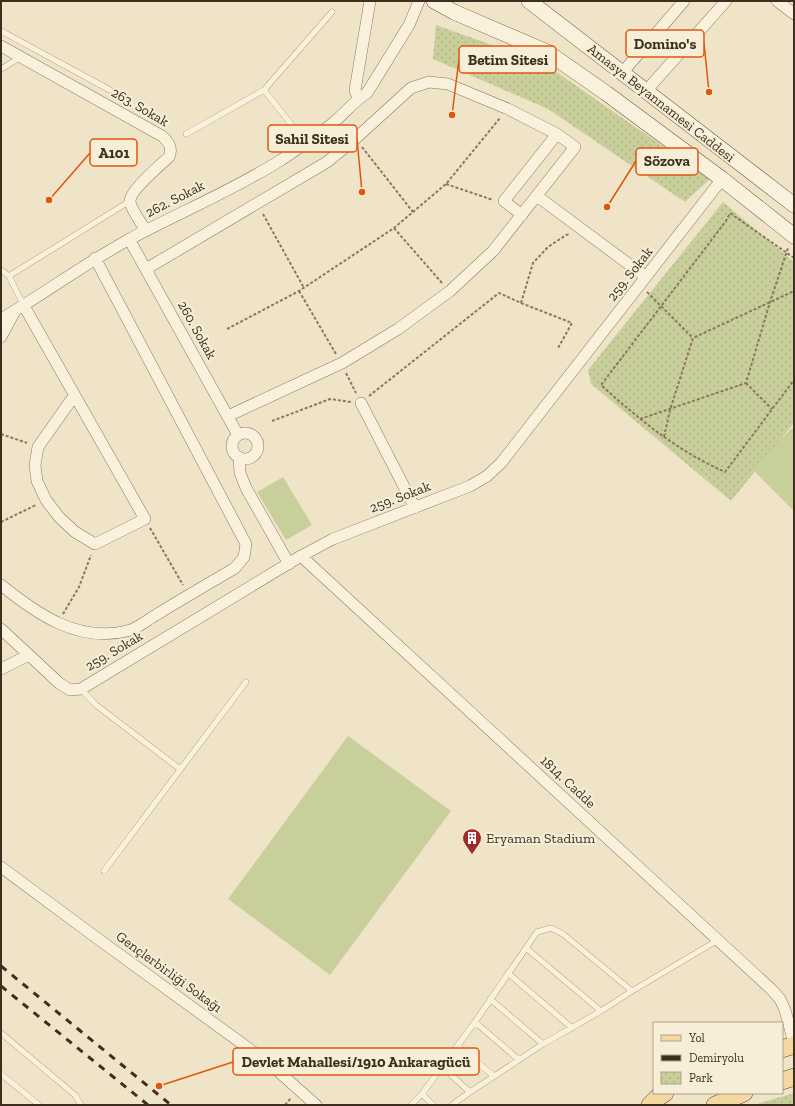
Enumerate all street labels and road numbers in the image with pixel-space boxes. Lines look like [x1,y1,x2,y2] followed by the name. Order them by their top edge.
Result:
[584,40,738,166] street label: Amasya Beyannamesi Caddesi
[108,84,172,131] street label: 263. Sokak
[143,177,208,221] street label: 262. Sokak
[604,243,657,304] street label: 259. Sokak
[174,298,220,363] street label: 260. Sokak
[367,477,434,516] street label: 259. Sokak
[82,627,146,675] street label: 259. Sokak
[537,752,600,812] street label: 1814. Cadde
[113,928,225,1016] street label: Gençlerbirliği Sokağı

